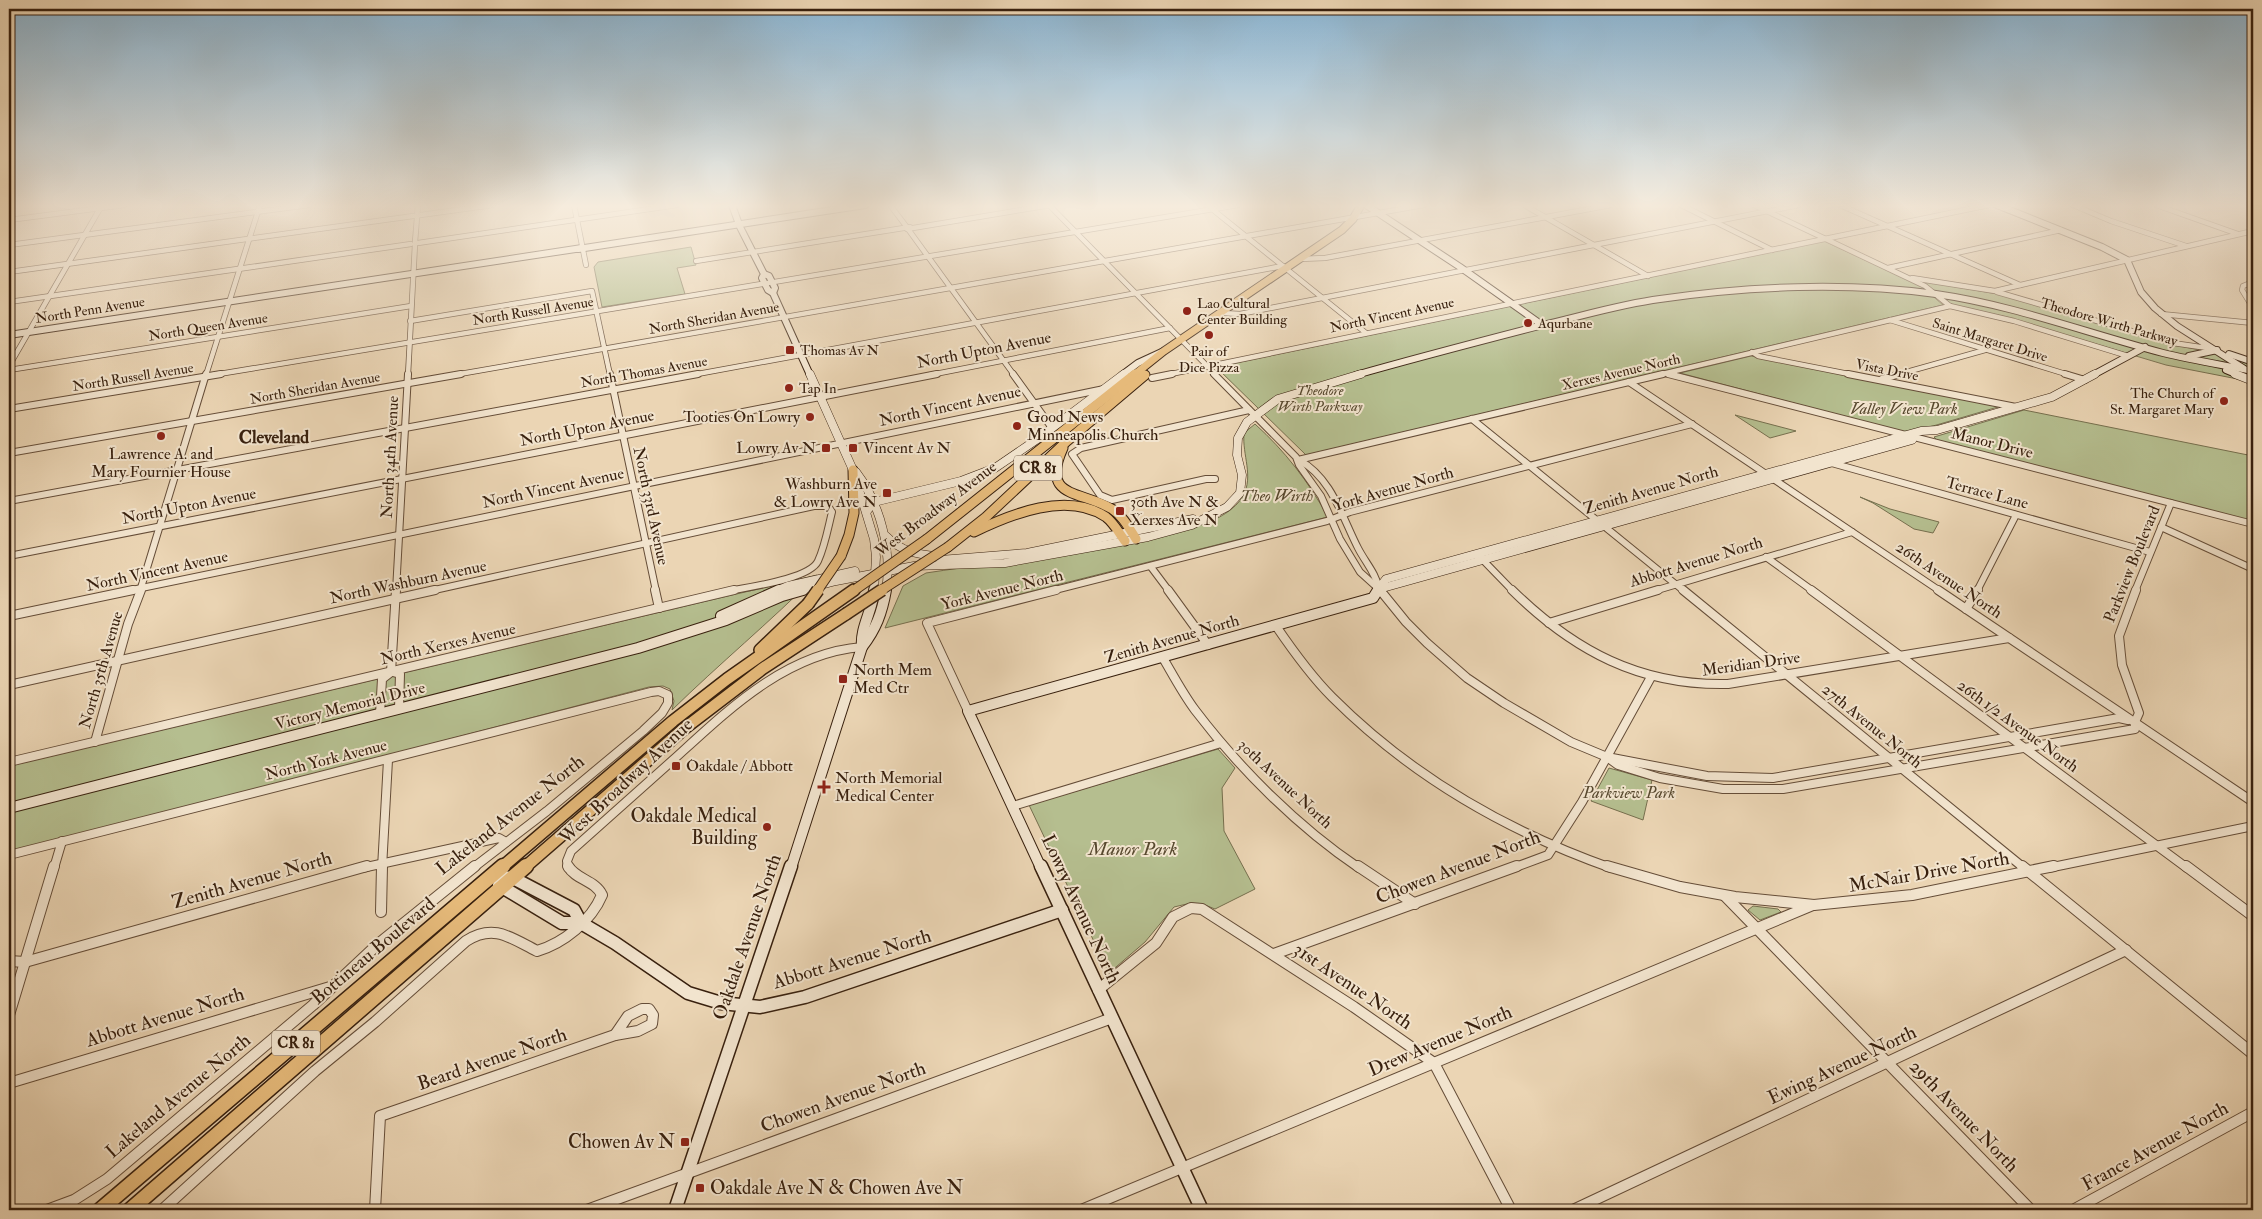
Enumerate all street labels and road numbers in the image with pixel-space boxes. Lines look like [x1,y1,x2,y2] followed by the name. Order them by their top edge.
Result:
[34,293,146,327] street label: North Penn Avenue
[471,293,595,329] street label: North Russell Avenue
[1328,294,1456,336] street label: North Vincent Avenue
[2038,294,2180,351] street label: Theodore Wirth Parkway
[647,298,781,338] street label: North Sheridan Avenue
[147,309,269,345] street label: North Queen Avenue
[1930,314,2050,366] street label: Saint Margaret Drive
[915,327,1053,374] street label: North Upton Avenue
[1560,350,1682,394] street label: Xerxes Avenue North
[579,352,709,392] street label: North Thomas Avenue
[1854,356,1920,384] street label: Vista Drive
[71,359,195,395] street label: North Russell Avenue
[248,368,382,408] street label: North Sheridan Avenue
[877,381,1023,431] street label: North Vincent Avenue
[377,395,403,519] street label: North 34th Avenue
[518,405,656,452] street label: North Upton Avenue
[1949,423,2035,463] street label: Manor Drive
[629,445,673,567] street label: North 33rd Avenue
[1014,456,1062,480] road number: CR 81
[871,457,1001,562] street label: West Broadway Avenue
[1581,461,1721,519] street label: Zenith Avenue North
[1330,462,1456,516] street label: York Avenue North
[480,463,626,513] street label: North Vincent Avenue
[1944,472,2031,514] street label: Terrace Lane
[120,483,258,530] street label: North Upton Avenue
[2099,502,2165,625] street label: Parkview Boulevard
[1626,532,1766,592] street label: Abbott Avenue North
[1892,537,2006,623] street label: 26th Avenue North
[84,546,230,596] street label: North Vincent Avenue
[328,556,489,608] street label: North Washburn Avenue
[939,565,1066,615] street label: York Avenue North
[75,609,127,731] street label: North 35th Avenue
[1102,610,1242,668] street label: Zenith Avenue North
[378,619,518,669] street label: North Xerxes Avenue
[1701,647,1802,681] street label: Meridian Drive
[1953,675,2083,777] street label: 26th 1/2 Avenue North
[273,678,427,734] street label: Victory Memorial Drive
[1818,679,1927,773] street label: 27th Avenue North
[553,713,698,850] street label: West Broadway Avenue
[263,735,389,785] street label: North York Avenue
[1234,735,1337,833] street label: 30th Avenue North
[431,749,589,880] street label: Lakeland Avenue North
[1372,825,1544,909] street label: Chowen Avenue North
[1036,831,1126,987] street label: Lowry Avenue North
[169,846,335,914] street label: Zenith Avenue North
[1847,846,2011,898] street label: McNair Drive North
[707,851,787,1023] street label: Oakdale Avenue North
[306,892,440,1010] street label: Bottineau Boulevard
[769,924,934,995] street label: Abbott Avenue North
[1289,937,1417,1035] street label: 31st Avenue North
[82,982,247,1053] street label: Abbott Avenue North
[1364,1000,1516,1082] street label: Drew Avenue North
[1764,1020,1920,1110] street label: Ewing Avenue North
[414,1022,570,1096] street label: Beard Avenue North
[101,1028,255,1164] street label: Lakeland Avenue North
[272,1030,320,1056] road number: CR 81
[1904,1055,2024,1177] street label: 29th Avenue North
[757,1056,929,1138] street label: Chowen Avenue North
[2078,1096,2232,1196] street label: France Avenue North

